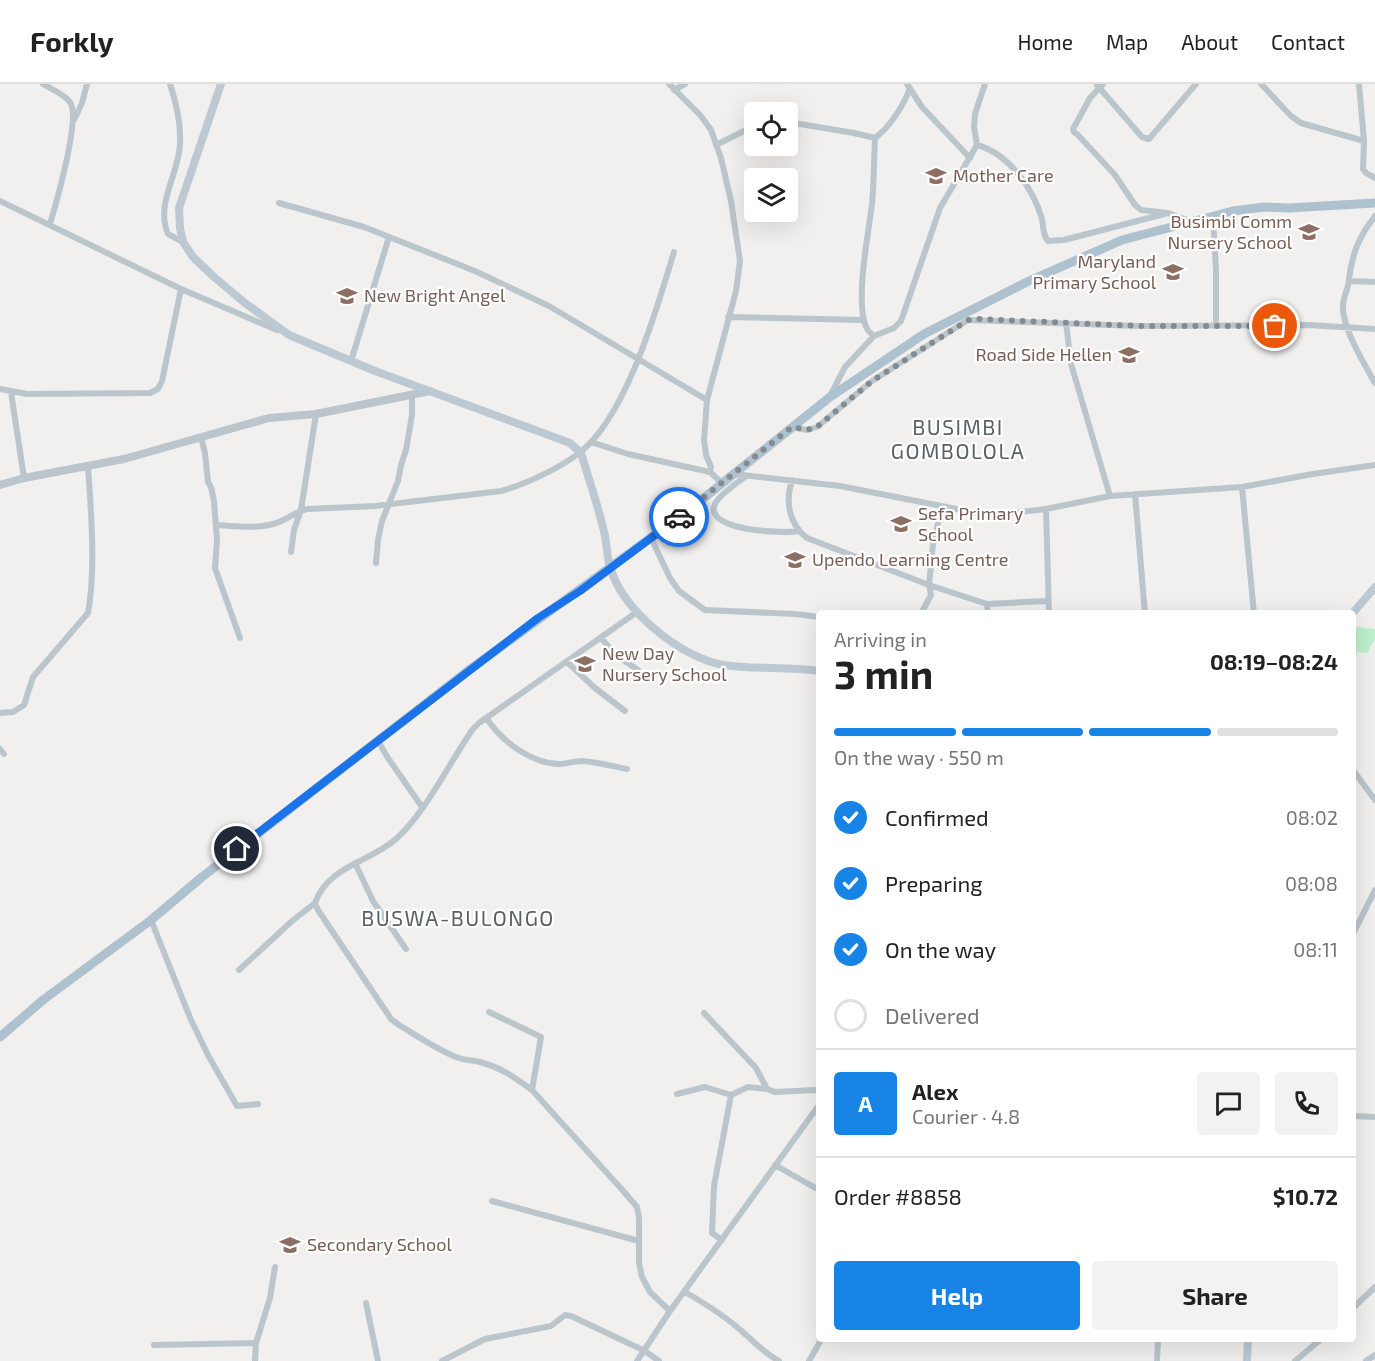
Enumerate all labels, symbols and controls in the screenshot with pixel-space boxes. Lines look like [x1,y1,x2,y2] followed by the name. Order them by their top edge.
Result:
[30,24,114,58] text: Forkly
[1017,29,1073,54] text: Home
[1106,29,1148,54] text: Map
[1181,29,1238,54] text: About
[1271,29,1345,54] text: Contact
[744,102,798,222] map controls
[744,102,798,156] button: locate
[924,164,948,188] school or university icon: Mother Care
[953,164,1054,186] place label: Mother Care
[744,168,798,222] button: layers
[1168,210,1293,253] place label: Busimbi Comm Nursery School
[1297,220,1321,244] school or university icon: Busimbi Comm Nursery School
[1033,250,1157,293] place label: Maryland Primary School
[1161,260,1185,284] school or university icon: Maryland Primary School
[335,284,359,308] school or university icon: New Bright Angel
[364,284,506,306] place label: New Bright Angel
[1249,300,1300,351] pin
[1258,309,1291,342] icon: bag
[975,343,1112,365] place label: Road Side Hellen
[1117,343,1141,367] school or university icon: Road Side Hellen
[891,414,1025,463] district label: BUSIMBI GOMBOLOLA
[649,487,709,547] courier
[663,501,696,534] icon: car
[918,502,1024,545] place label: Sefa Primary School
[889,512,913,536] school or university icon: Sefa Primary School
[783,548,807,572] school or university icon: Upendo Learning Centre
[812,548,1008,570] place label: Upendo Learning Centre
[834,627,927,651] text: Arriving in
[602,642,727,685] place label: New Day Nursery School
[1210,648,1338,674] text: 08:19–08:24
[834,650,933,697] text: 3 min
[573,652,597,676] school or university icon: New Day Nursery School
[834,745,1004,769] text: On the way · 550 m
[834,801,867,834] icon: check
[885,804,989,830] text: Confirmed
[1286,805,1338,829] text: 08:02
[211,823,262,874] pin
[220,832,253,865] icon: home
[834,867,867,900] icon: check
[885,870,983,896] text: Preparing
[1285,871,1338,895] text: 08:08
[361,905,555,930] district label: BUSWA-BULONGO
[834,933,867,966] icon: check
[885,936,996,962] text: On the way
[1293,937,1338,961] text: 08:11
[885,1002,980,1028] text: Delivered
[1197,1072,1260,1135] button: chat
[1275,1072,1338,1135] button: phone
[912,1078,958,1104] text: Alex
[858,1090,873,1116] text: A
[912,1104,1020,1128] text: Courier · 4.8
[834,1183,962,1209] text: Order #8858
[1273,1183,1338,1209] text: $10.72
[278,1233,302,1257] school or university icon: Secondary School
[307,1233,452,1255] place label: Secondary School
[834,1261,1080,1330] button: Help
[1092,1261,1338,1330] button: Share

